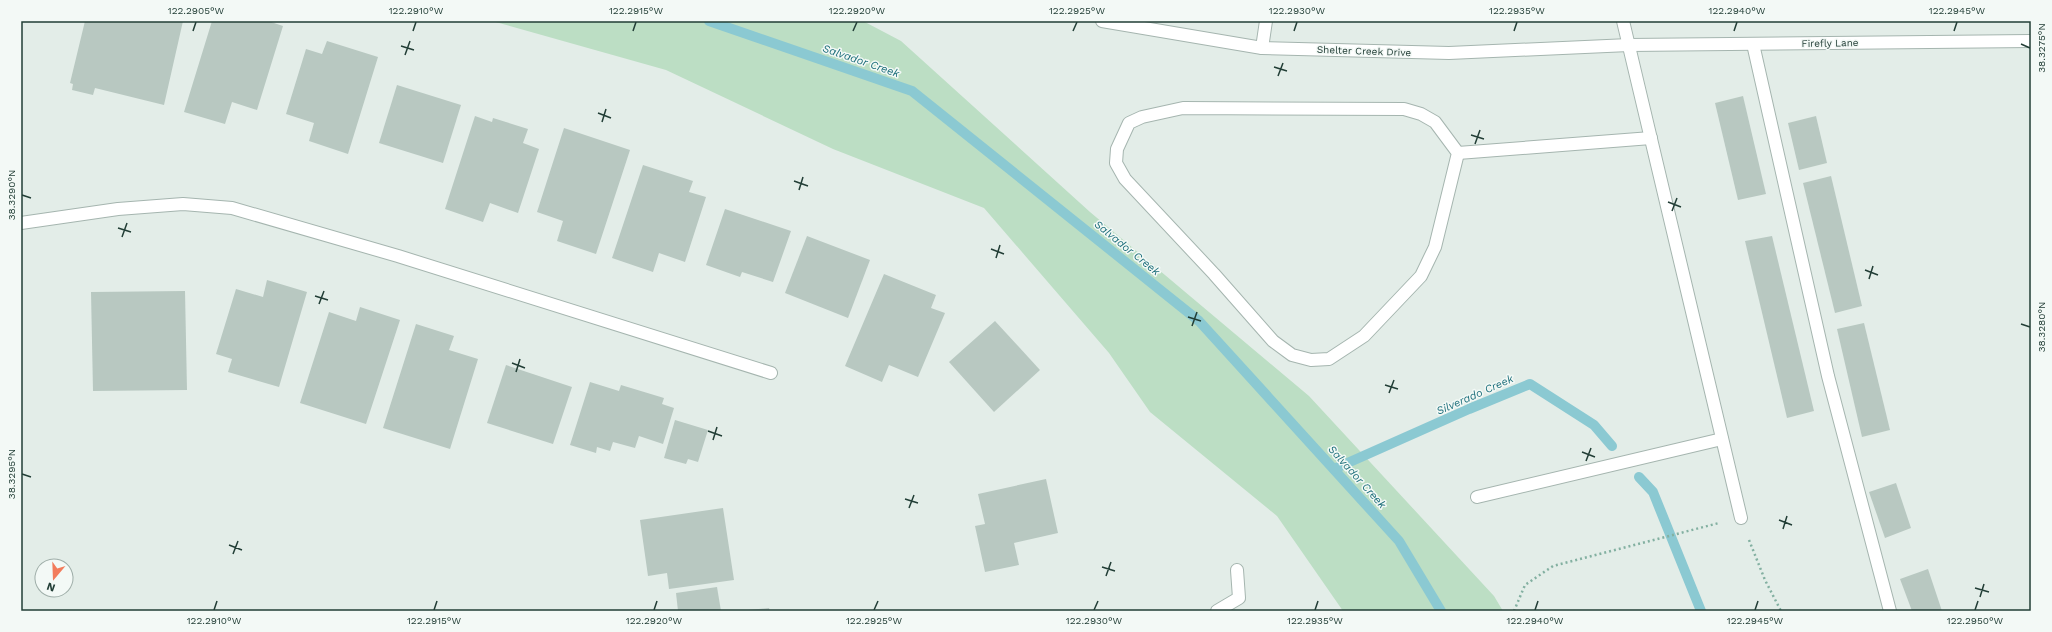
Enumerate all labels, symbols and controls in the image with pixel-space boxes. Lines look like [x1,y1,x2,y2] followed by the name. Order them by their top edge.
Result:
[168,5,225,16] text: 122.2905°W
[389,5,444,16] text: 122.2910°W
[609,5,663,16] text: 122.2915°W
[829,5,886,16] text: 122.2920°W
[1049,5,1105,16] text: 122.2925°W
[1269,5,1326,16] text: 122.2930°W
[1489,5,1545,16] text: 122.2935°W
[1709,5,1766,16] text: 122.2940°W
[1929,5,1986,16] text: 122.2945°W
[2036,23,2047,73] text: 38.3275°N
[1801,37,1859,49] street label: Firefly Lane
[821,42,902,81] water label: Salvador Creek
[1317,44,1412,58] street label: Shelter Creek Drive
[6,170,17,220] text: 38.3290°N
[1092,218,1163,279] water label: Salvador Creek
[2036,302,2047,352] text: 38.3280°N
[1435,372,1516,418] water label: Silverado Creek
[1325,443,1389,512] water label: Salvador Creek
[6,449,17,499] text: 38.3295°N
[34,558,74,598] north arrow
[45,580,57,594] text: N
[187,615,242,626] text: 122.2910°W
[407,615,461,626] text: 122.2915°W
[626,615,683,626] text: 122.2920°W
[846,615,902,626] text: 122.2925°W
[1066,615,1123,626] text: 122.2930°W
[1287,615,1343,626] text: 122.2935°W
[1507,615,1564,626] text: 122.2940°W
[1727,615,1784,626] text: 122.2945°W
[1947,615,2004,626] text: 122.2950°W

